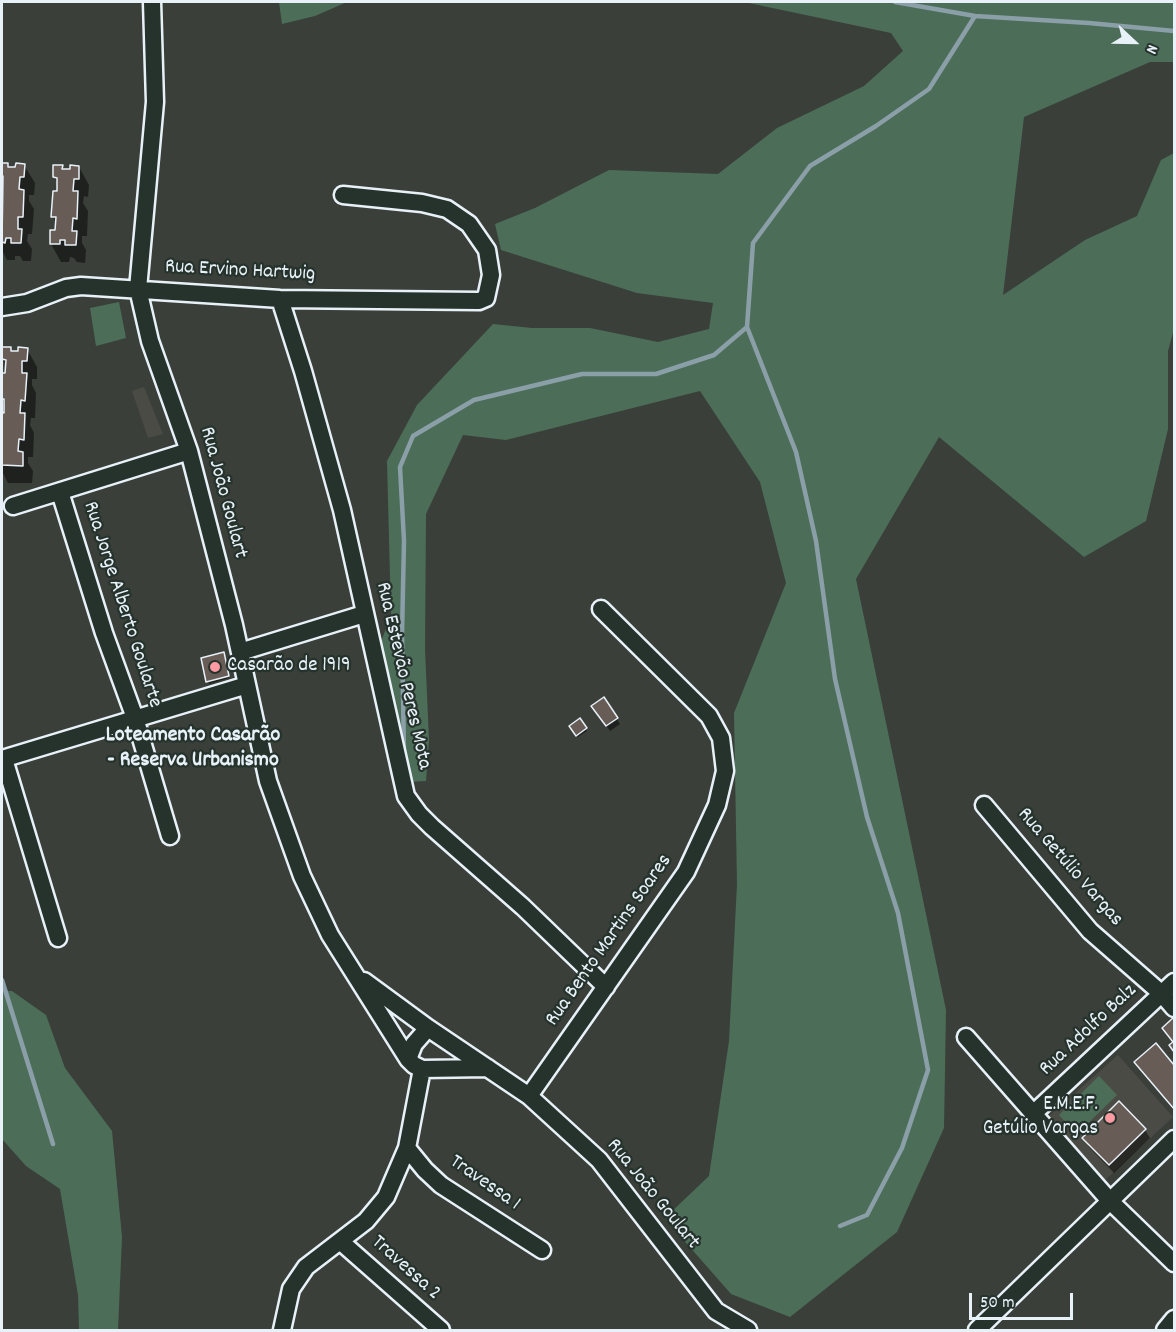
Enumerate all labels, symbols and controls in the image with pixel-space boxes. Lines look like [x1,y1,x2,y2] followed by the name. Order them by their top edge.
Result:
[1104,12,1164,72] north arrow
[1139,41,1163,57] text: N
[164,255,316,289] street label: Rua Ervino Hartwig
[192,425,252,561] street label: Rua João Goulart
[76,499,166,711] street label: Rua Jorge Alberto Goularte
[368,580,436,772] street label: Rua Estevão Peres Mota
[227,654,351,680] place label: Casarão de 1919
[208,660,222,674] marker: Casarão de 1919
[106,724,280,776] district label: Loteamento Casarão - Reserva Urbanismo
[1011,803,1127,933] street label: Rua Getúlio Vargas
[541,850,679,1032] street label: Rua Bento Martins Soares
[1035,980,1143,1082] street label: Rua Adolfo Balz
[983,1093,1098,1143] place label: E.M.E.F. Getúlio Vargas
[1103,1111,1117,1125] marker: E.M.E.F. Getúlio Vargas
[600,1135,704,1255] street label: Rua João Goulart
[444,1150,524,1218] street label: Travessa 1
[365,1231,445,1307] street label: Travessa 2
[972,1281,1076,1319] scale bar
[980,1291,1015,1316] text: 50 m

